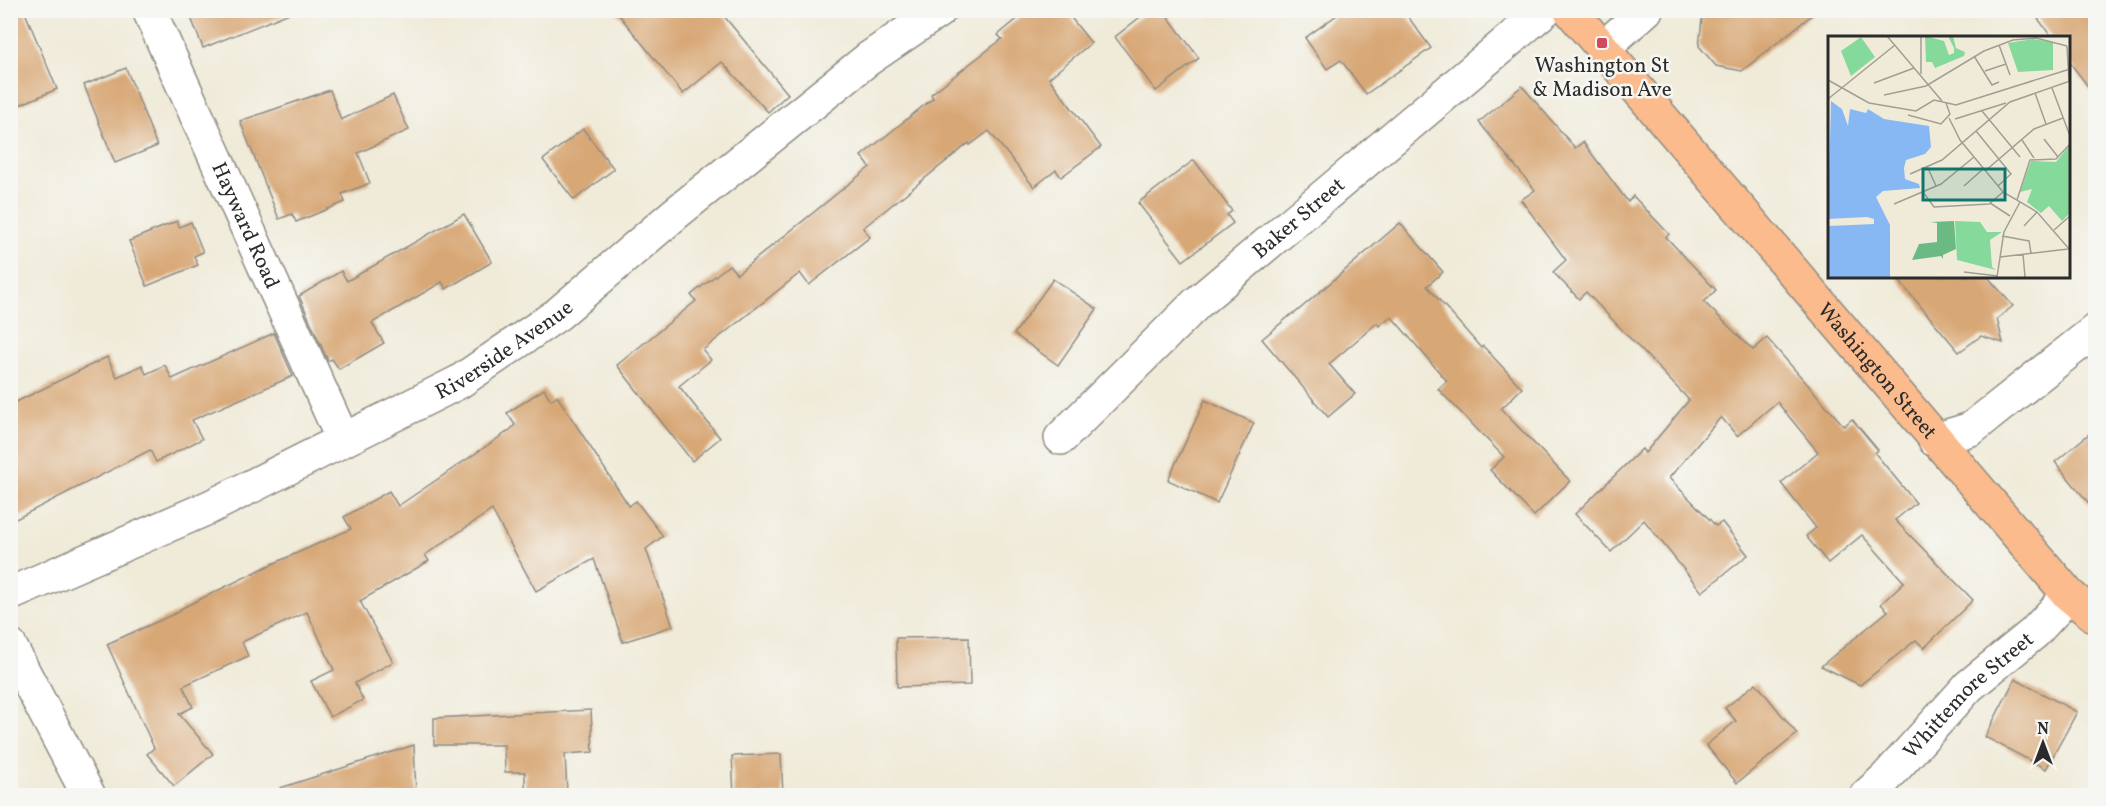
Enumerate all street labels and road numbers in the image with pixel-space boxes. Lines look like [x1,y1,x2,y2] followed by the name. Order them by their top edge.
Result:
[203,158,286,294] street label: Hayward Road
[1247,171,1352,266] street label: Baker Street
[431,294,580,408] street label: Riverside Avenue
[1810,297,1943,446] street label: Washington Street
[1897,626,2040,766] street label: Whittemore Street

